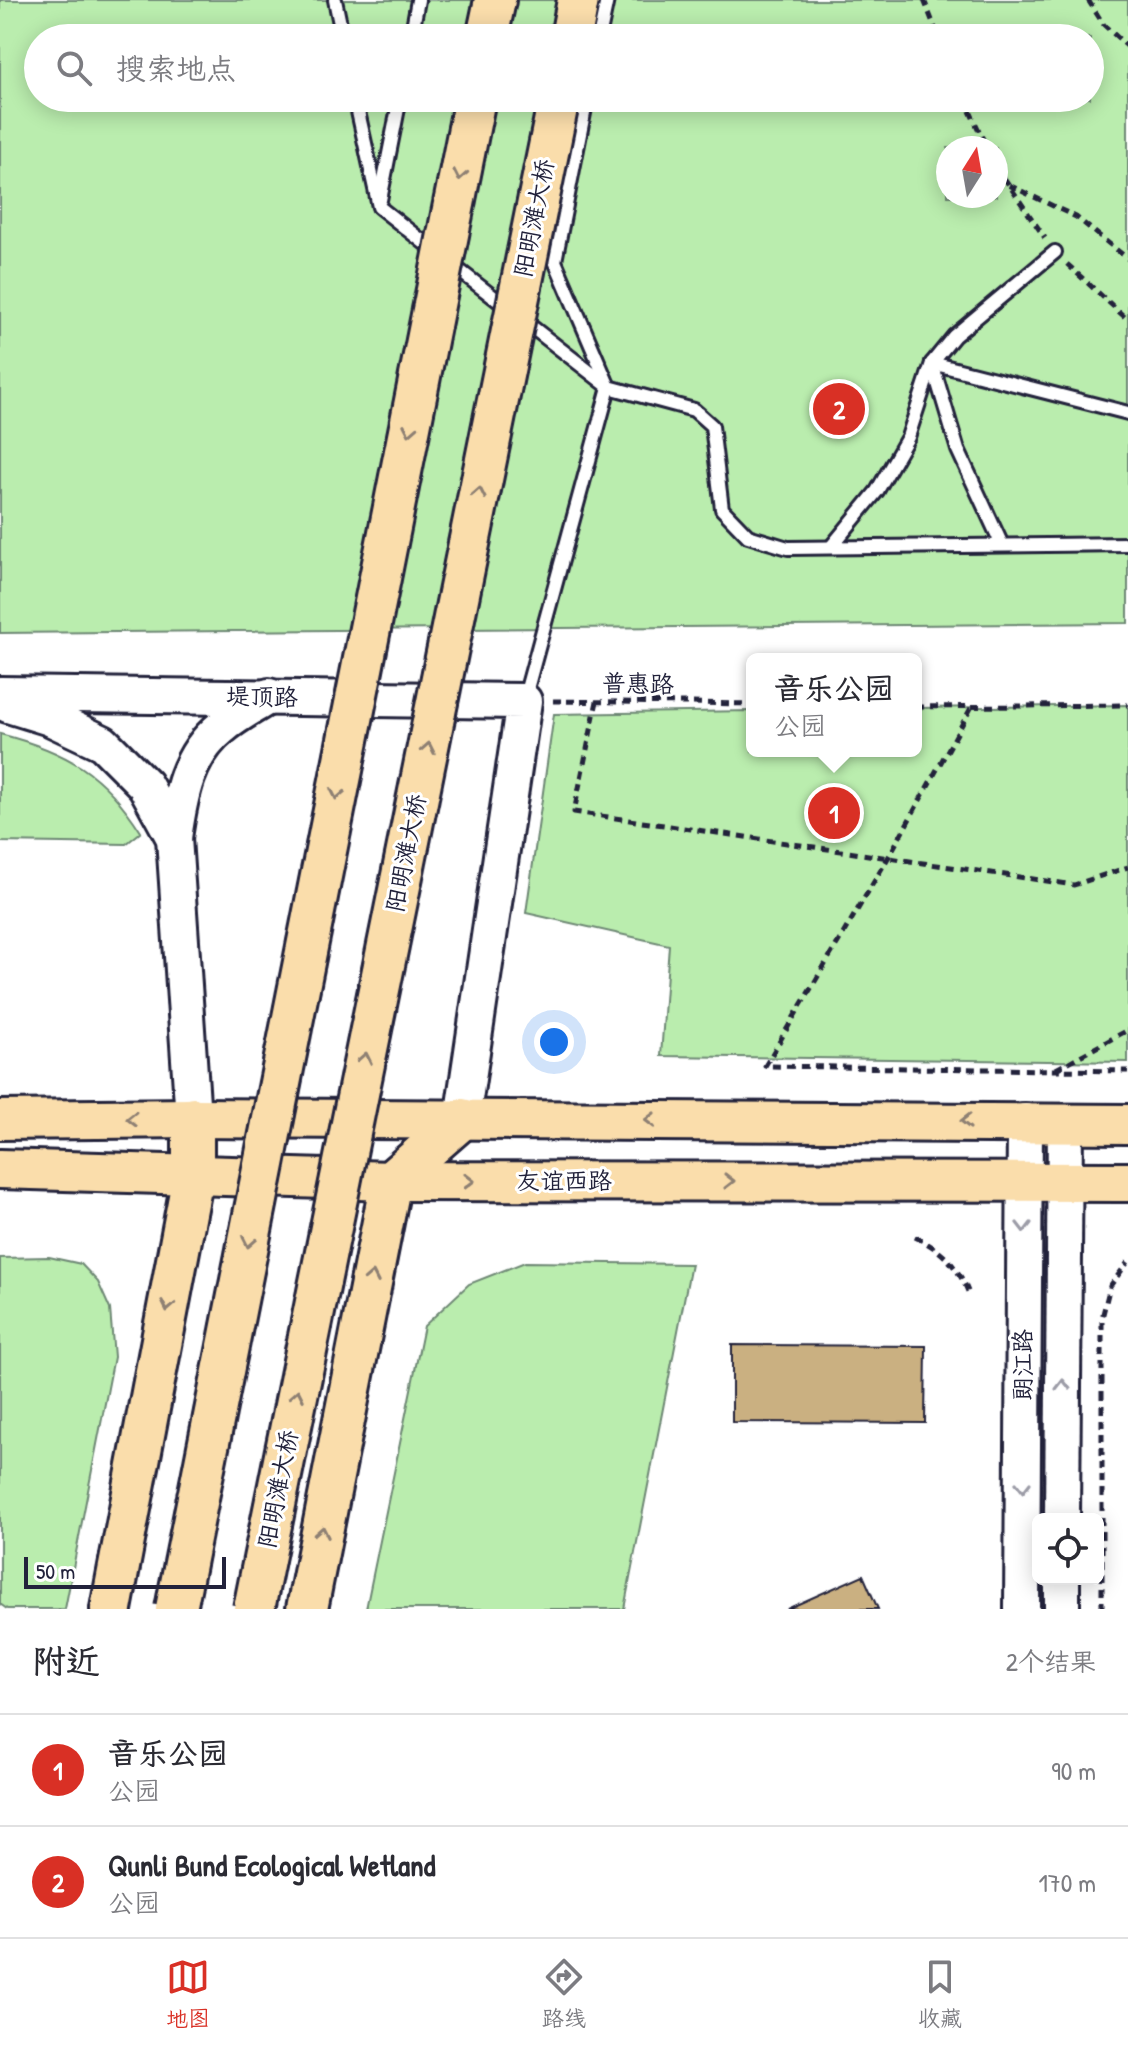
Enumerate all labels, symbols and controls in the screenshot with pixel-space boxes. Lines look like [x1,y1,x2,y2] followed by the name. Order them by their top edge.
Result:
[24,24,1104,112] search box
[52,46,96,90] icon: search
[116,48,236,88] text: 搜索地点
[936,136,1008,208] north arrow
[506,156,560,280] street label: 阳明滩大桥
[453,168,470,181] one-way arrow
[813,379,865,439] pin: 2
[402,423,419,436] one-way arrow
[470,487,487,501] one-way arrow
[746,653,922,757] popup
[602,666,674,700] street label: 普惠路
[774,668,894,708] text: 音乐公园
[226,679,298,713] street label: 堤顶路
[774,708,826,743] text: 公园
[418,742,435,755] one-way arrow
[808,783,860,843] pin: 1
[330,788,347,801] one-way arrow
[378,791,432,915] street label: 阳明滩大桥
[534,1022,574,1062] your location
[356,1052,373,1065] one-way arrow
[125,1110,138,1127] one-way arrow
[643,1111,656,1129] one-way arrow
[959,1112,972,1130] one-way arrow
[516,1164,612,1196] street label: 友谊西路
[463,1172,476,1190] one-way arrow
[723,1172,736,1190] one-way arrow
[1015,1221,1033,1234] one-way arrow
[241,1234,258,1248] one-way arrow
[362,1271,379,1284] one-way arrow
[160,1299,177,1312] one-way arrow
[1006,1329,1038,1401] street label: 朗江路
[1054,1378,1072,1391] one-way arrow
[288,1389,305,1403] one-way arrow
[250,1427,304,1551] street label: 阳明滩大桥
[1014,1481,1032,1494] one-way arrow
[1032,1513,1104,1585] map controls
[1032,1513,1104,1585] button: locate
[312,1526,329,1539] one-way arrow
[24,1553,226,1589] scale bar
[36,1556,75,1586] text: 50 m
[32,1638,100,1684] text: 附近
[1006,1644,1096,1679] text: 2个结果
[108,1733,228,1773] text: 音乐公园
[53,1753,63,1788] text: 1
[1051,1753,1096,1788] text: 90 m
[108,1773,160,1808] text: 公园
[108,1845,435,1885] text: Qunli Bund Ecological Wetland
[52,1865,64,1900] text: 2
[1038,1865,1096,1900] text: 170 m
[108,1885,160,1920] text: 公园
[166,1955,210,2033] tab: 地图
[542,1955,586,2033] tab: 路线
[918,1955,962,2033] tab: 收藏

